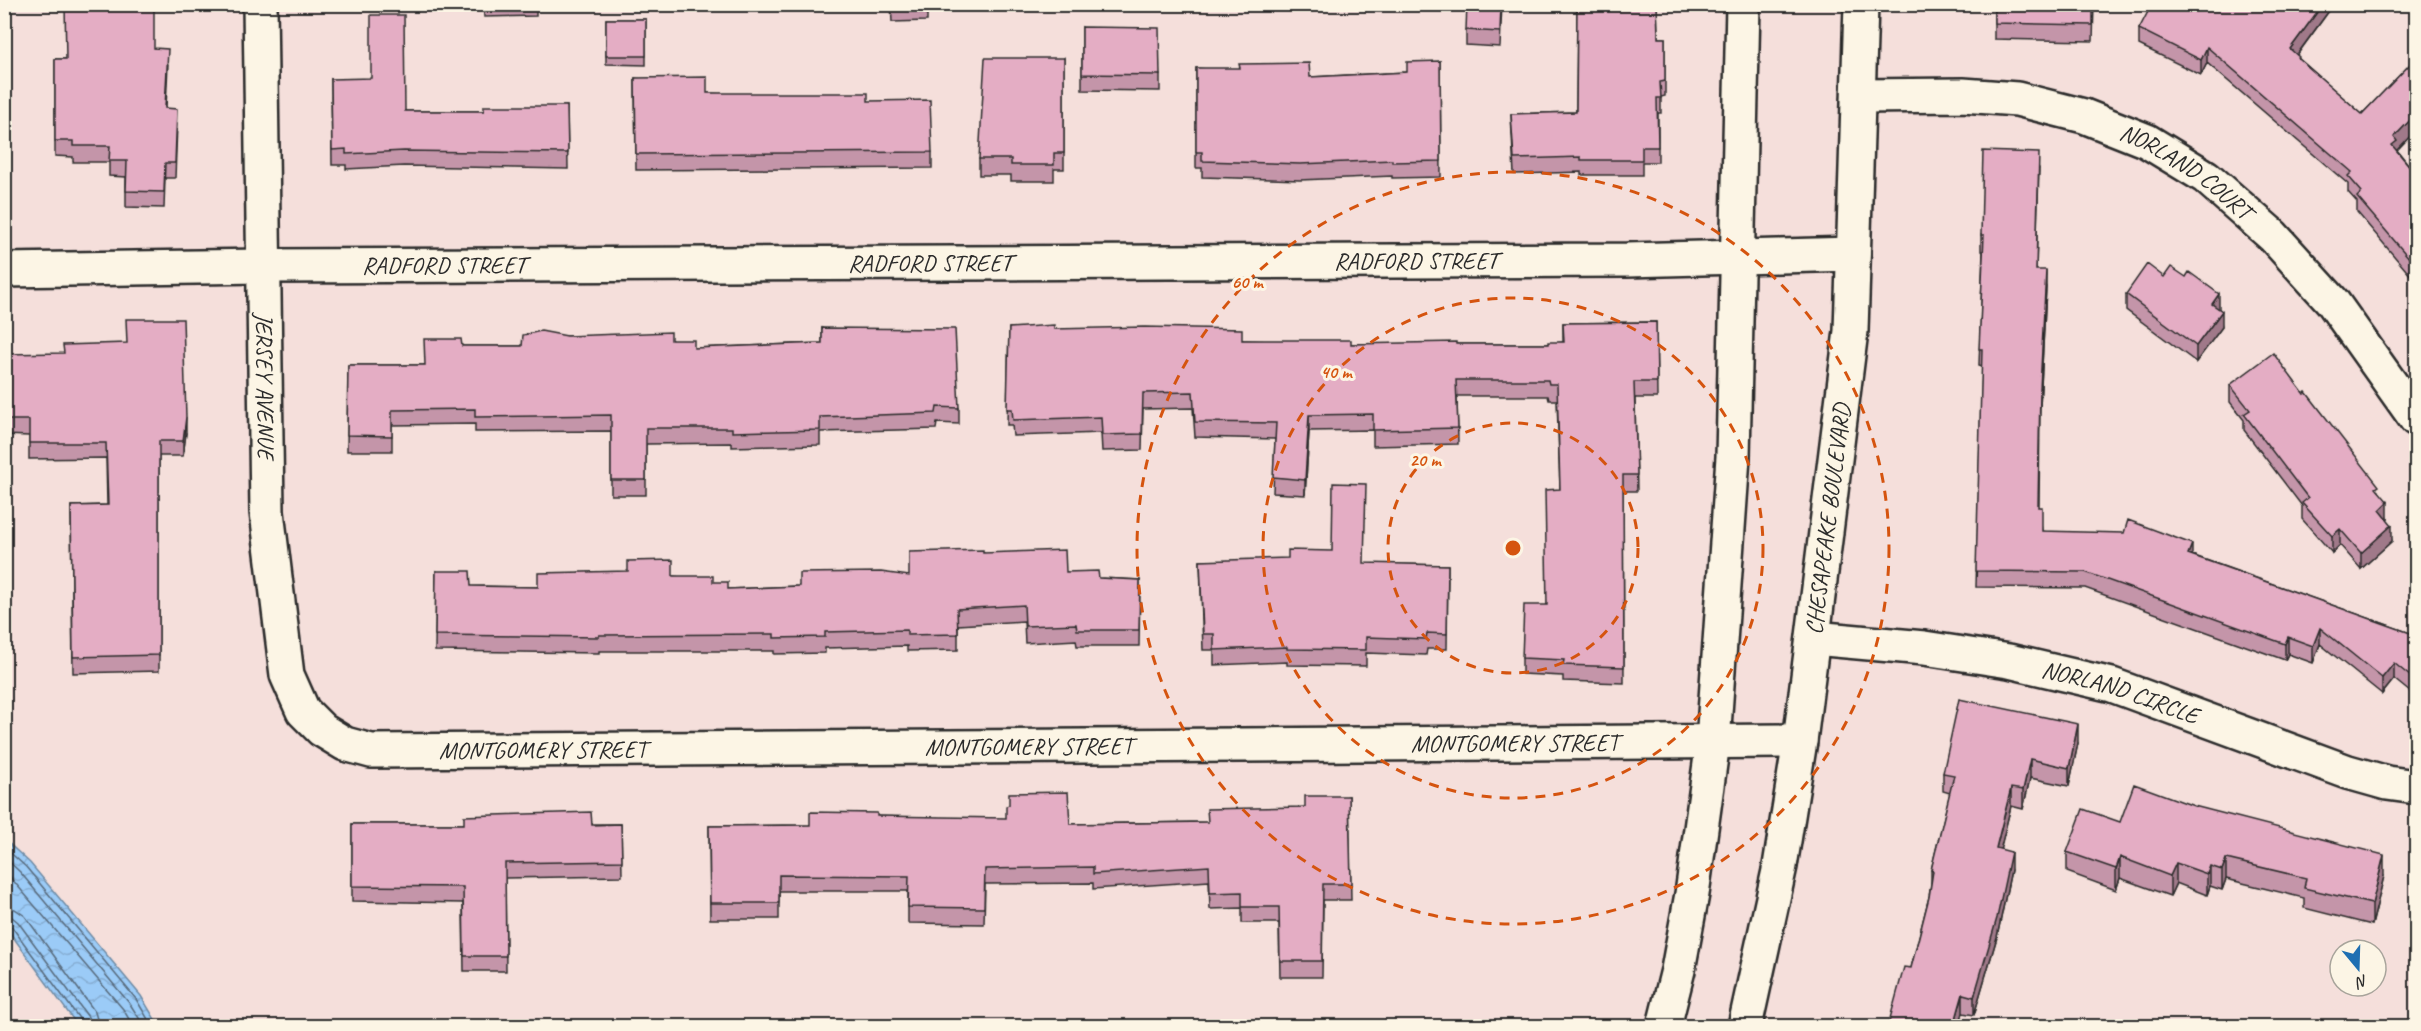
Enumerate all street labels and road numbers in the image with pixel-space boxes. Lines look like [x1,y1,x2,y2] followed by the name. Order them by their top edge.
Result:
[2116,117,2263,230] street label: NORLAND COURT
[1334,246,1504,276] street label: RADFORD STREET
[848,248,1018,278] street label: RADFORD STREET
[362,250,532,281] street label: RADFORD STREET
[249,312,281,462] street label: JERSEY AVENUE
[1798,400,1857,636] street label: CHESAPEAKE BOULEVARD
[2039,654,2206,732] street label: NORLAND CIRCLE
[1411,727,1624,759] street label: MONTGOMERY STREET
[925,731,1138,762] street label: MONTGOMERY STREET
[439,734,652,766] street label: MONTGOMERY STREET

